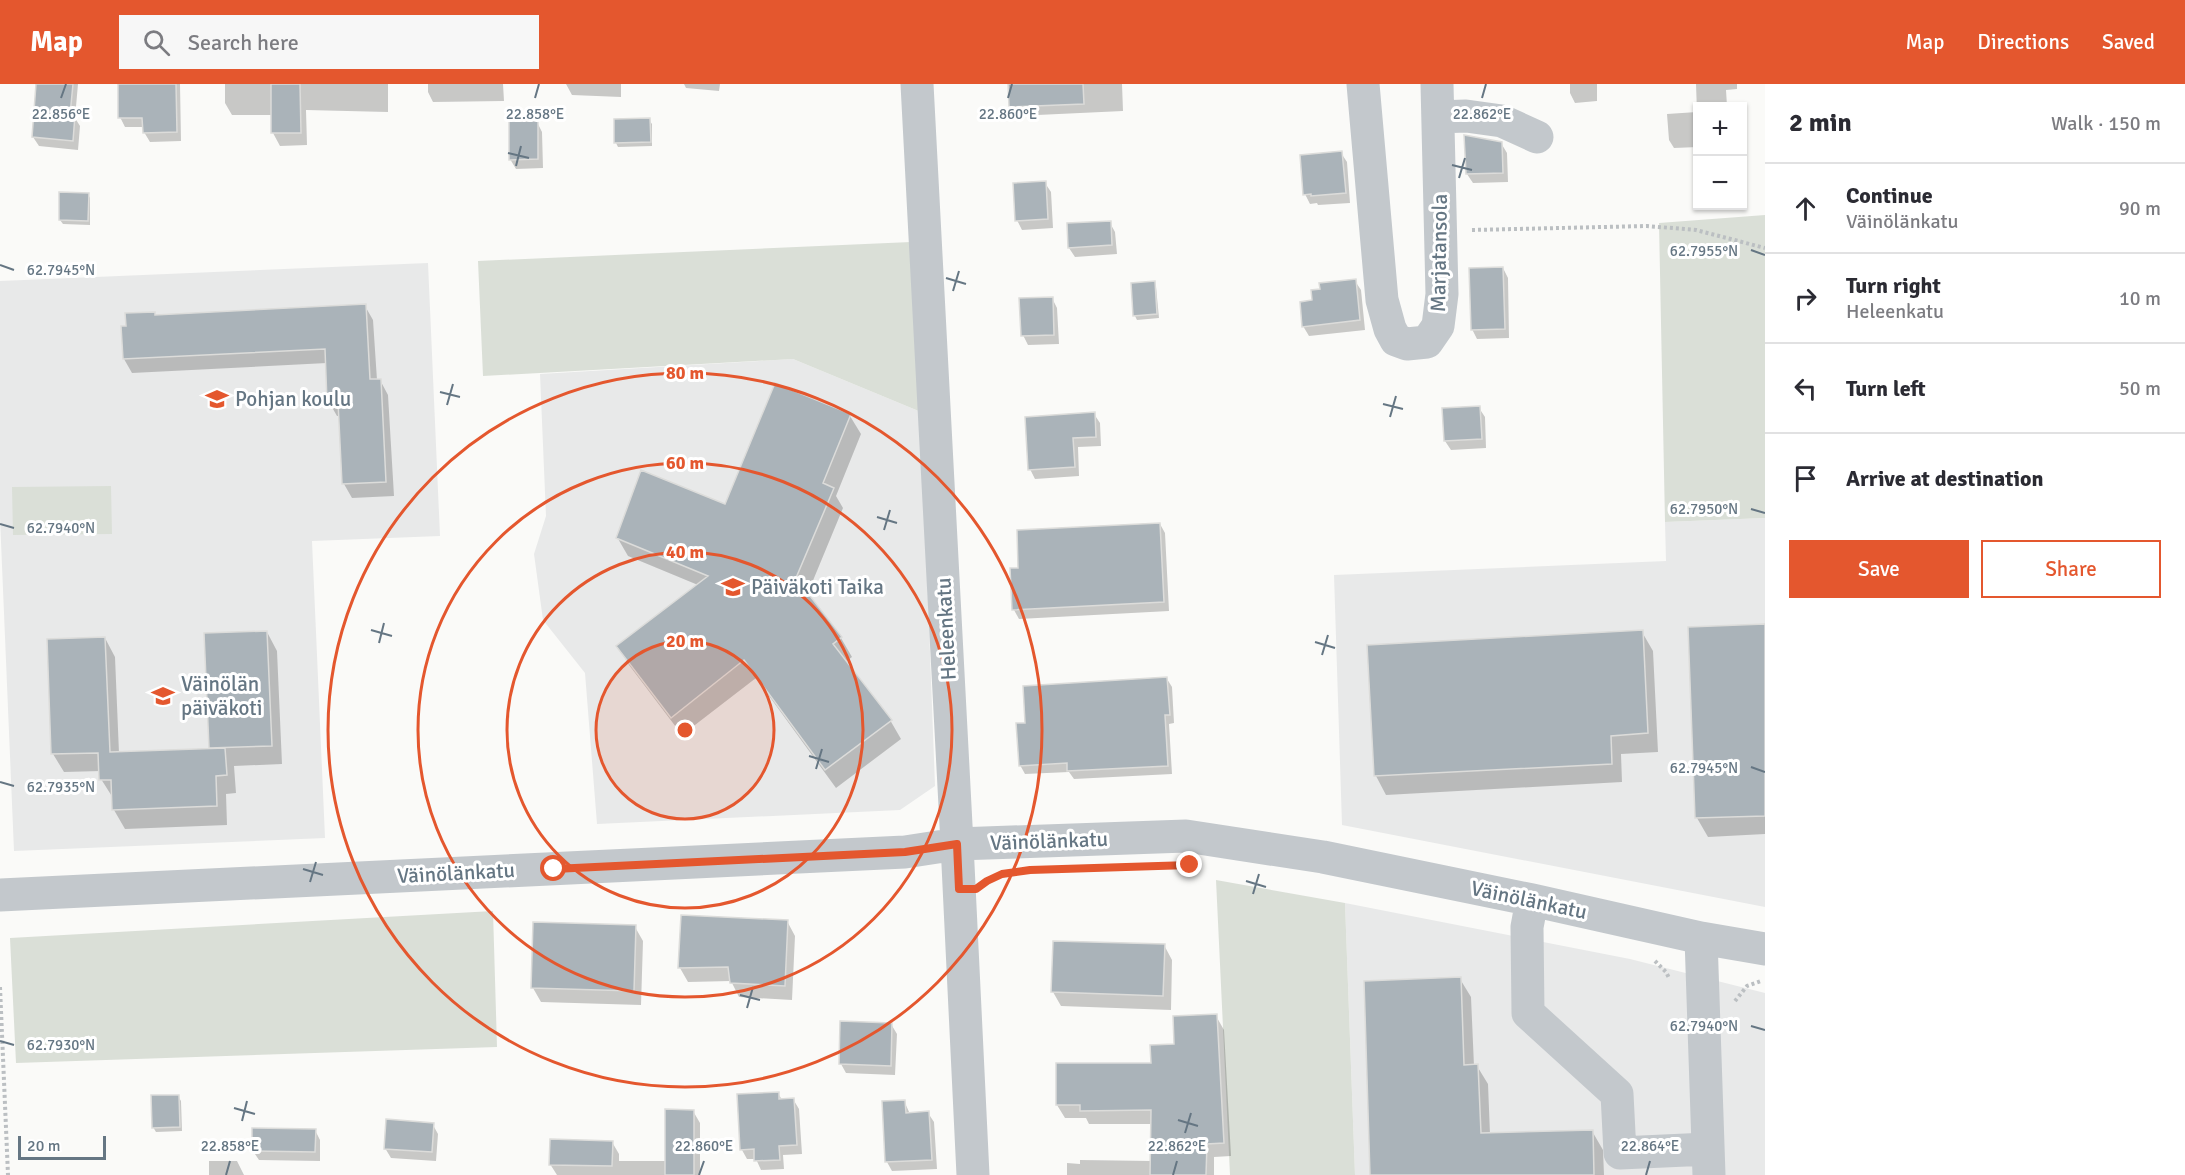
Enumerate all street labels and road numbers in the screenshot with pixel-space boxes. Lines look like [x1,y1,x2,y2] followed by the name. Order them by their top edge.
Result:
[1425,194,1453,312] street label: Marjatansola
[930,577,962,681] street label: Heleenkatu
[990,826,1108,856] street label: Väinölänkatu
[396,857,516,889] street label: Väinölänkatu
[1469,875,1589,925] street label: Väinölänkatu

